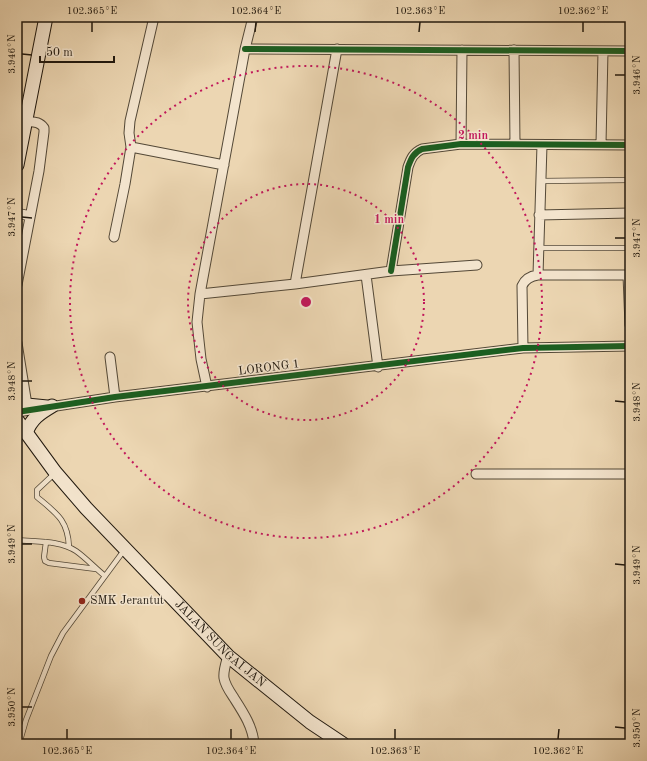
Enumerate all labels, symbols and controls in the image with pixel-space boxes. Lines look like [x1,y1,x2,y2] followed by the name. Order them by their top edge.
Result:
[67,6,117,16] text: 102.365°E
[231,6,281,16] text: 102.364°E
[395,6,445,16] text: 102.363°E
[558,6,608,16] text: 102.362°E
[7,34,17,74] text: 3.946°N
[40,38,114,64] scale bar
[46,46,73,59] text: 50 m
[632,55,642,95] text: 3.946°N
[458,130,488,142] text: 2 min
[7,197,17,237] text: 3.947°N
[374,214,404,226] text: 1 min
[632,218,642,258] text: 3.947°N
[299,295,313,309] centre of rings
[238,358,300,378] street label: LORONG 1
[7,361,17,401] text: 3.948°N
[632,382,642,422] text: 3.948°N
[7,524,17,564] text: 3.949°N
[632,545,642,585] text: 3.949°N
[90,595,164,607] place label: SMK Jerantut
[77,596,87,606] marker: SMK Jerantut
[172,598,268,690] street label: JALAN SUNGAI JAN
[7,687,17,727] text: 3.950°N
[632,708,642,748] text: 3.950°N
[42,746,92,756] text: 102.365°E
[206,746,256,756] text: 102.364°E
[370,746,420,756] text: 102.363°E
[533,746,583,756] text: 102.362°E

